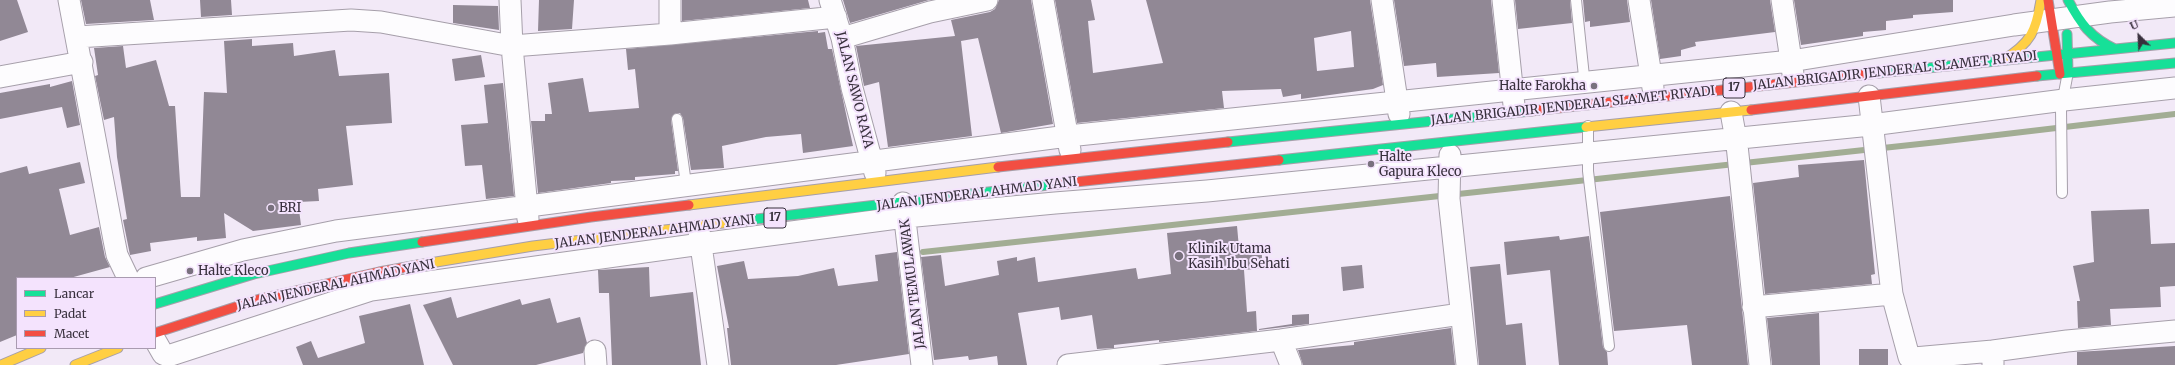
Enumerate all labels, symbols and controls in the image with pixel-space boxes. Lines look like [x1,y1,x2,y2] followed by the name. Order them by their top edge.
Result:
[2119,16,2159,56] north arrow
[2128,17,2141,33] text: U
[832,30,876,150] street label: JALAN SAWO RAYA
[1752,48,2038,94] street label: JALAN BRIGADIR JENDERAL SLAMET RIYADI
[1499,78,1586,94] place label: Halte Farokha
[1723,78,1745,98] road number: 17
[1589,81,1599,91] marker: Halte Farokha
[1430,83,1716,129] street label: JALAN BRIGADIR JENDERAL SLAMET RIYADI
[1379,149,1462,180] place label: Halte Gapura Kleco
[1366,159,1376,169] marker: Halte Gapura Kleco
[876,174,1078,214] street label: JALAN JENDERAL AHMAD YANI
[279,200,301,216] place label: BRI
[266,203,276,213] marker: BRI
[764,208,786,228] road number: 17
[554,212,756,252] street label: JALAN JENDERAL AHMAD YANI
[897,218,929,350] street label: JALAN TEMULAWAK
[1188,241,1290,272] place label: Klinik Utama Kasih Ibu Sehati
[1173,250,1185,262] marker: Klinik Utama Kasih Ibu Sehati
[236,256,436,314] street label: JALAN JENDERAL AHMAD YANI
[198,263,269,279] place label: Halte Kleco
[185,266,195,276] marker: Halte Kleco
[16,277,156,349] legend
[54,286,94,301] text: Lancar
[54,306,86,321] text: Padat
[54,326,89,341] text: Macet

